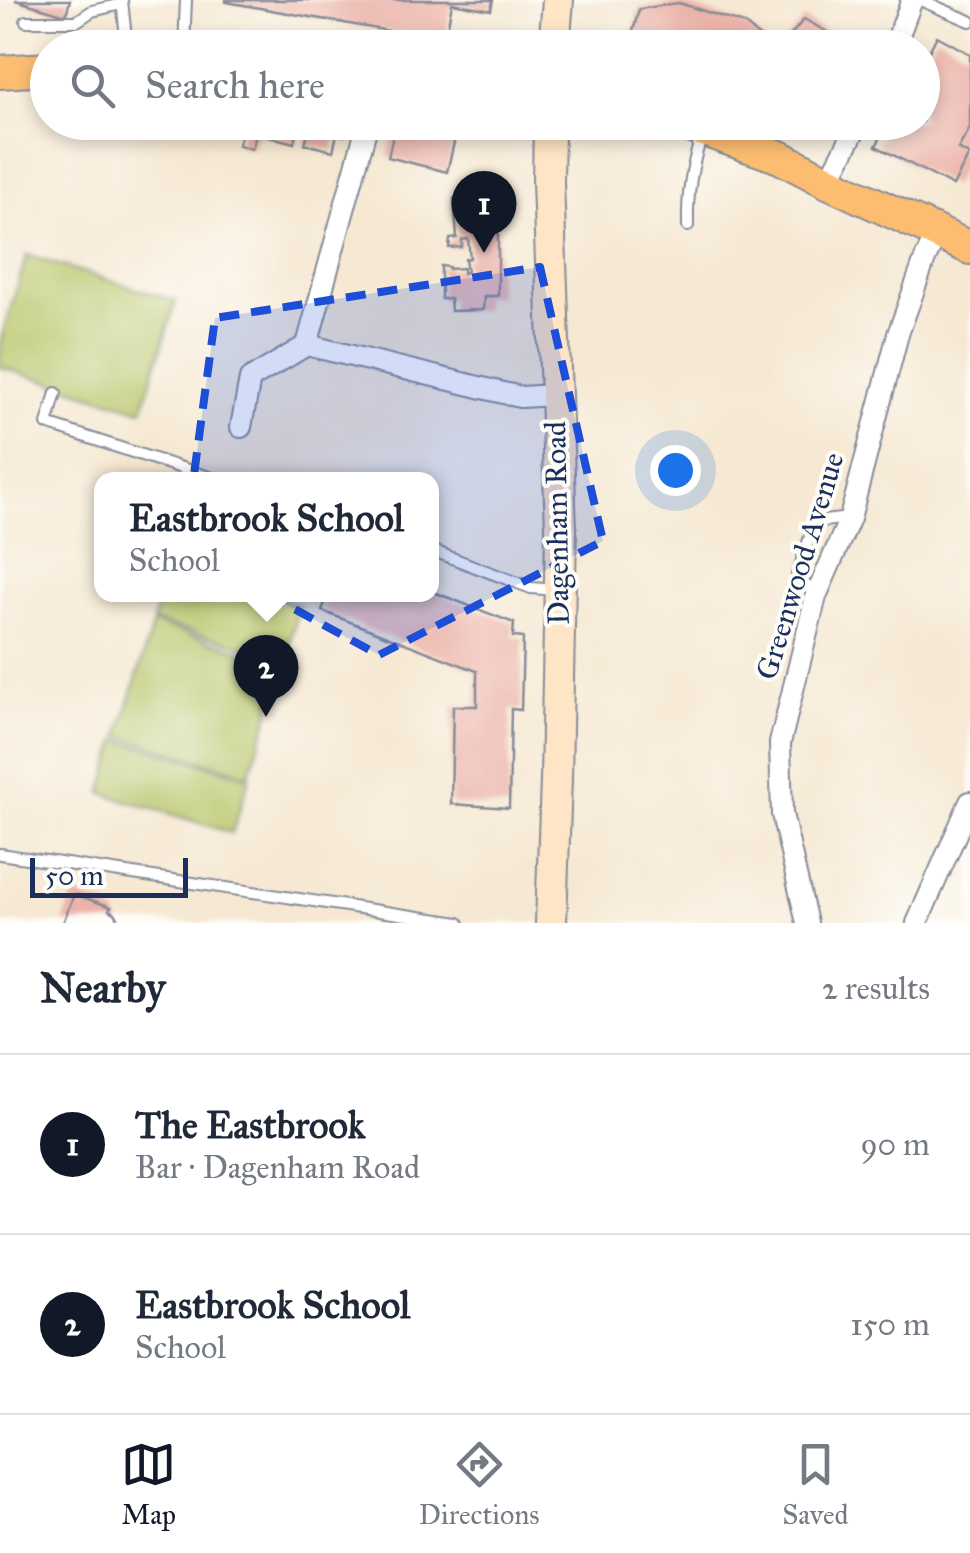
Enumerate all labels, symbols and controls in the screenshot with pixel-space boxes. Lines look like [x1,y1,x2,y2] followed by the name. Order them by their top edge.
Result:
[30,30,940,140] search box
[65,58,120,113] icon: search
[145,62,325,108] text: Search here
[452,170,516,253] pin: 1
[537,421,577,625] street label: Dagenham Road
[650,445,701,496] your location
[748,448,852,684] street label: Greenwood Avenue
[94,472,439,602] popup
[129,495,404,541] text: Eastbrook School
[129,541,220,580] text: School
[234,634,298,717] pin: 2
[30,853,188,898] scale bar
[45,858,104,893] text: 50 m
[40,962,165,1014] text: Nearby
[822,969,930,1008] text: 2 results
[135,1102,365,1148] text: The Eastbrook
[66,1125,79,1164] text: 1
[860,1125,930,1164] text: 90 m
[135,1148,420,1187] text: Bar · Dagenham Road
[135,1282,410,1328] text: Eastbrook School
[65,1305,80,1344] text: 2
[850,1305,930,1344] text: 150 m
[135,1328,226,1367] text: School
[121,1437,176,1532] tab: Map
[419,1437,540,1532] tab: Directions
[782,1437,849,1532] tab: Saved

